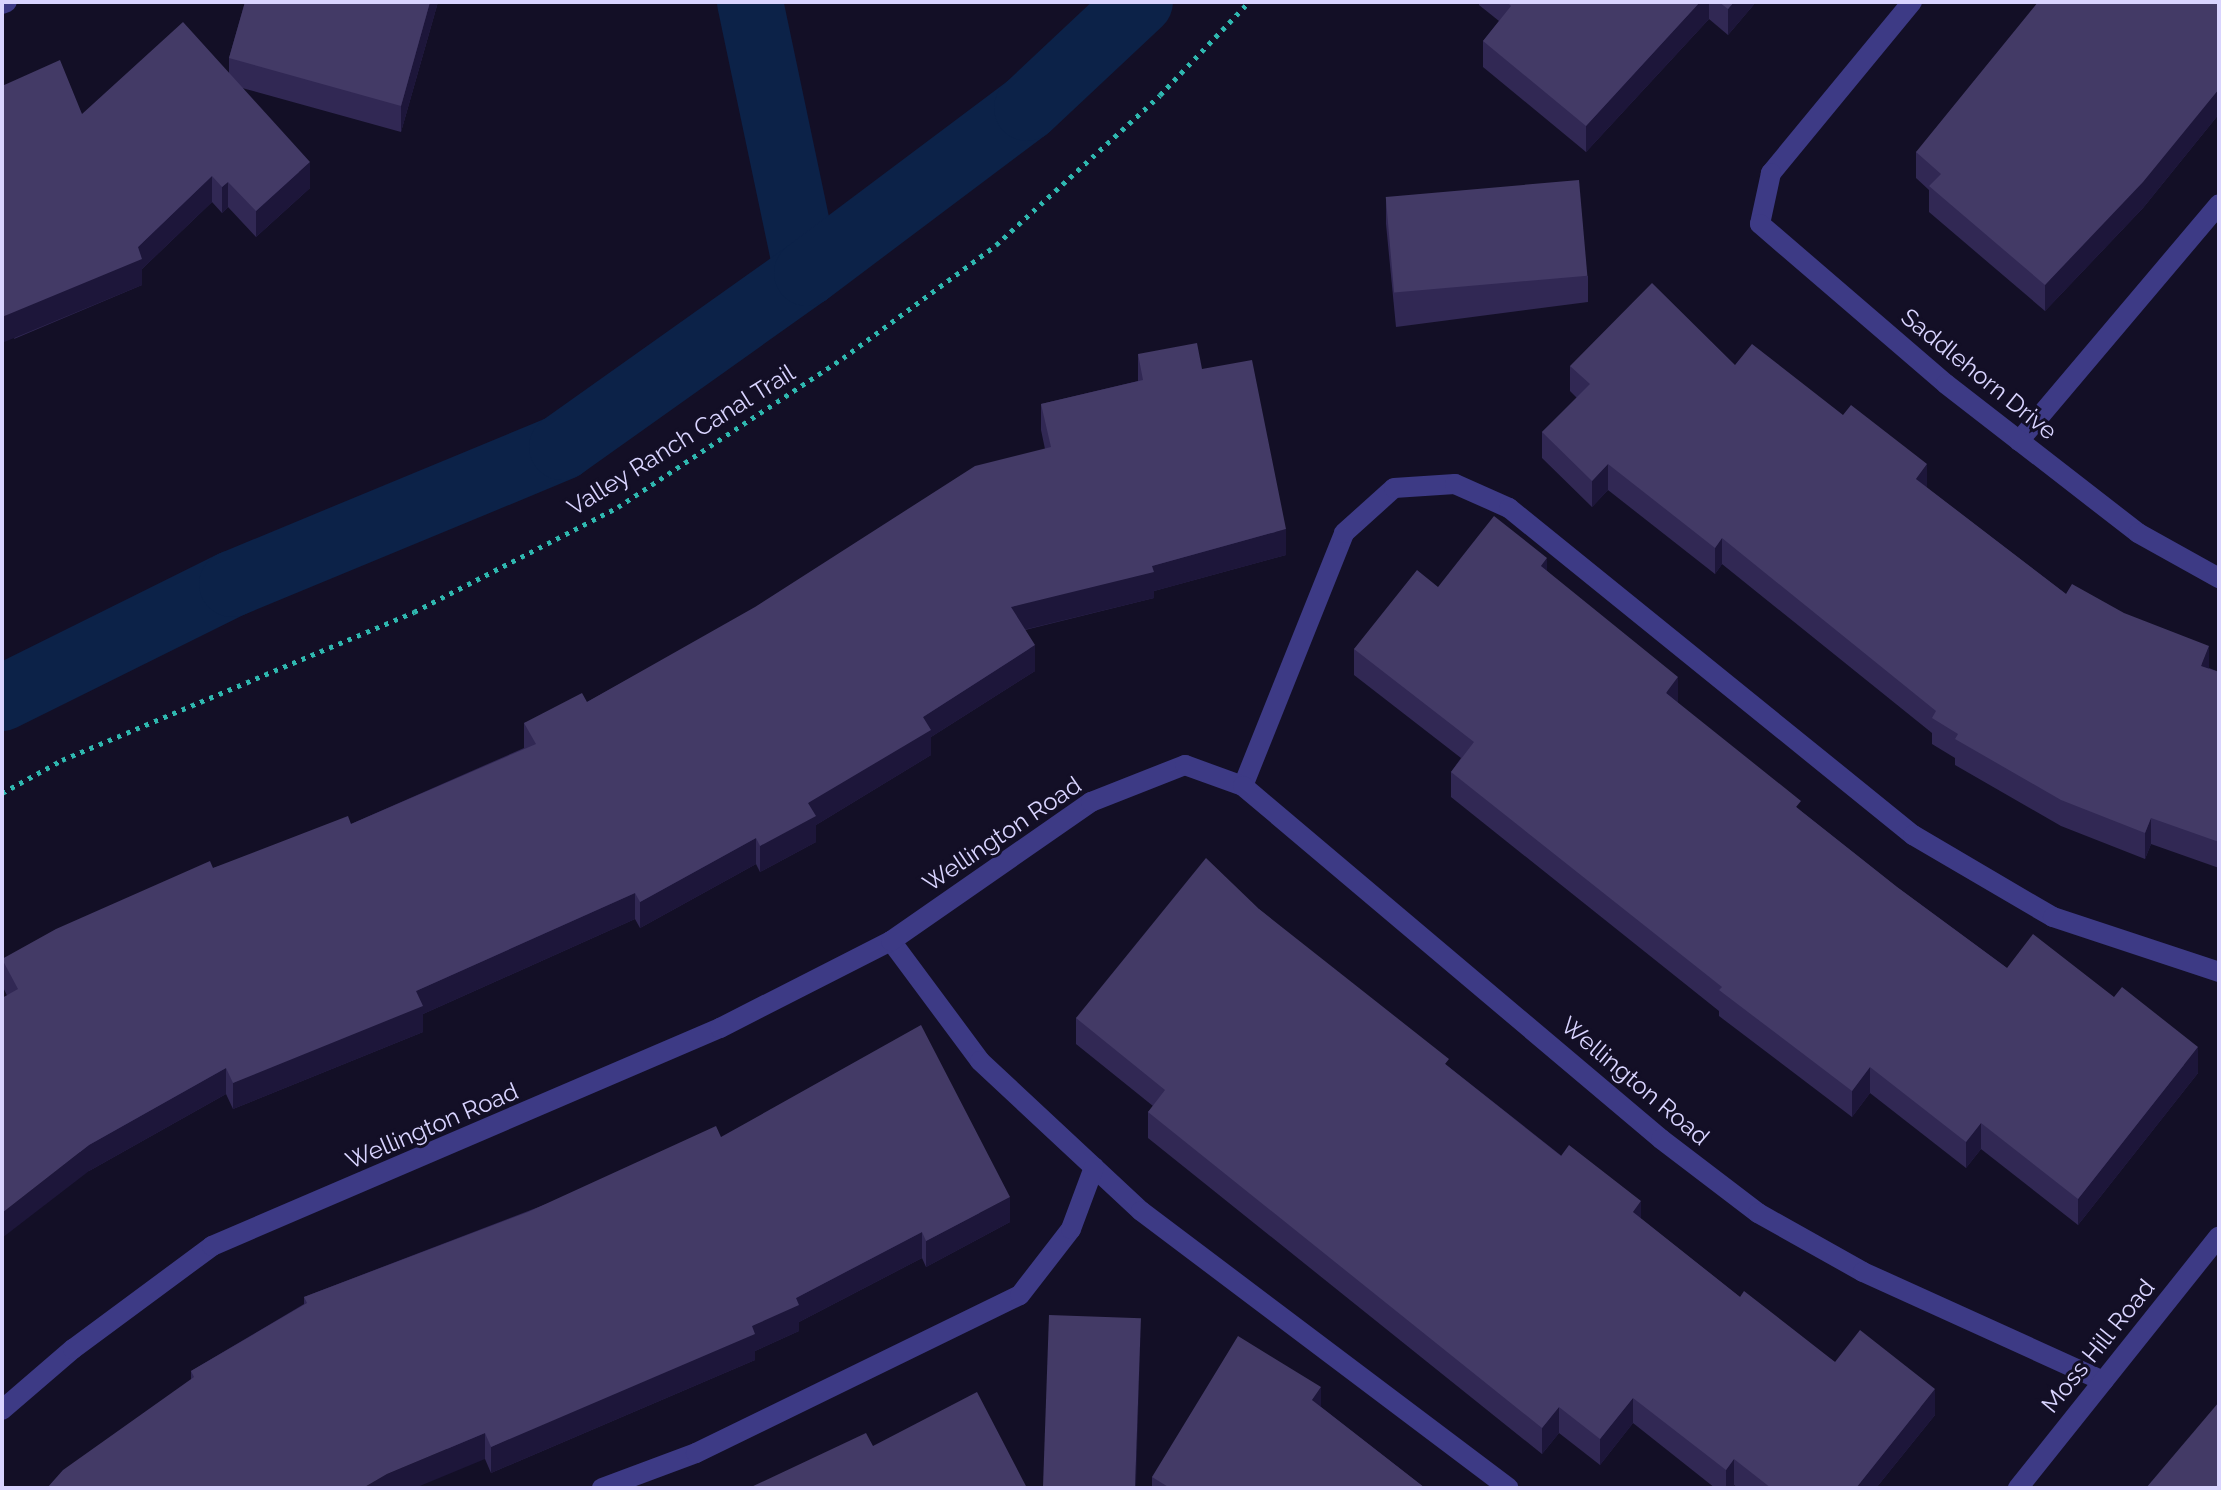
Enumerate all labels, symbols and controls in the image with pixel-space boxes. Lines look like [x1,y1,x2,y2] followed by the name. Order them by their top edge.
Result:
[1895,302,2063,446] street label: Saddlehorn Drive
[561,358,801,522] street label: Valley Ranch Canal Trail
[917,770,1087,898] street label: Wellington Road
[1555,1011,1715,1151] street label: Wellington Road
[341,1077,523,1175] street label: Wellington Road
[2035,1273,2161,1419] street label: Moss Hill Road

